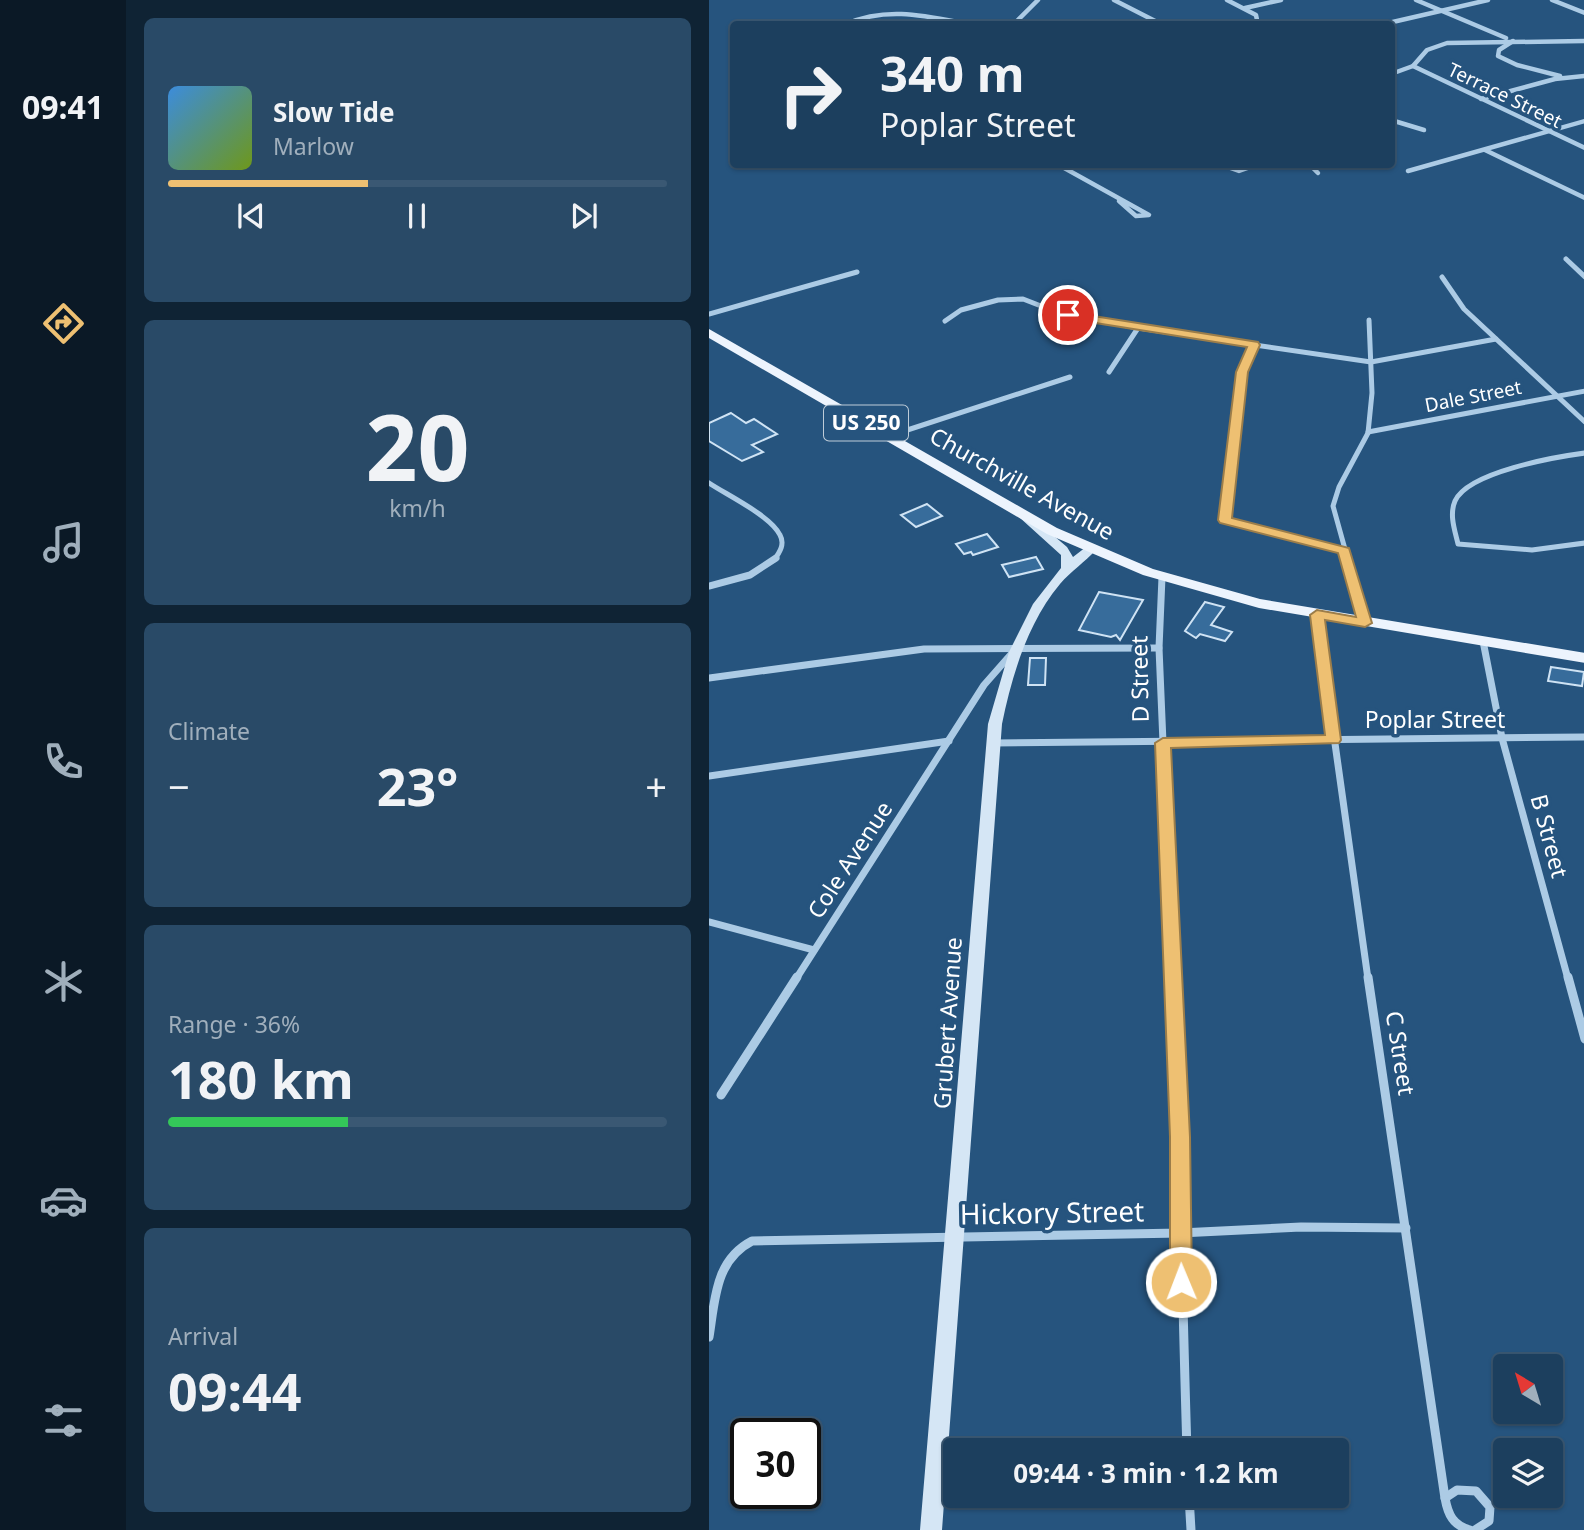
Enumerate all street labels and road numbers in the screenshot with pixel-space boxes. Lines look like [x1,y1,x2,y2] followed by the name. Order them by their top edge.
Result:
[1444,56,1566,134] street label: Terrace Street
[1422,374,1524,418] street label: Dale Street
[824,406,908,440] road number: US 250
[924,419,1121,547] street label: Churchville Avenue
[1122,635,1156,723] street label: D Street
[1365,703,1505,735] street label: Poplar Street
[1523,790,1576,881] street label: B Street
[799,795,899,924] street label: Cole Avenue
[925,936,969,1110] street label: Grubert Avenue
[1379,1008,1423,1097] street label: C Street
[959,1191,1145,1233] street label: Hickory Street

